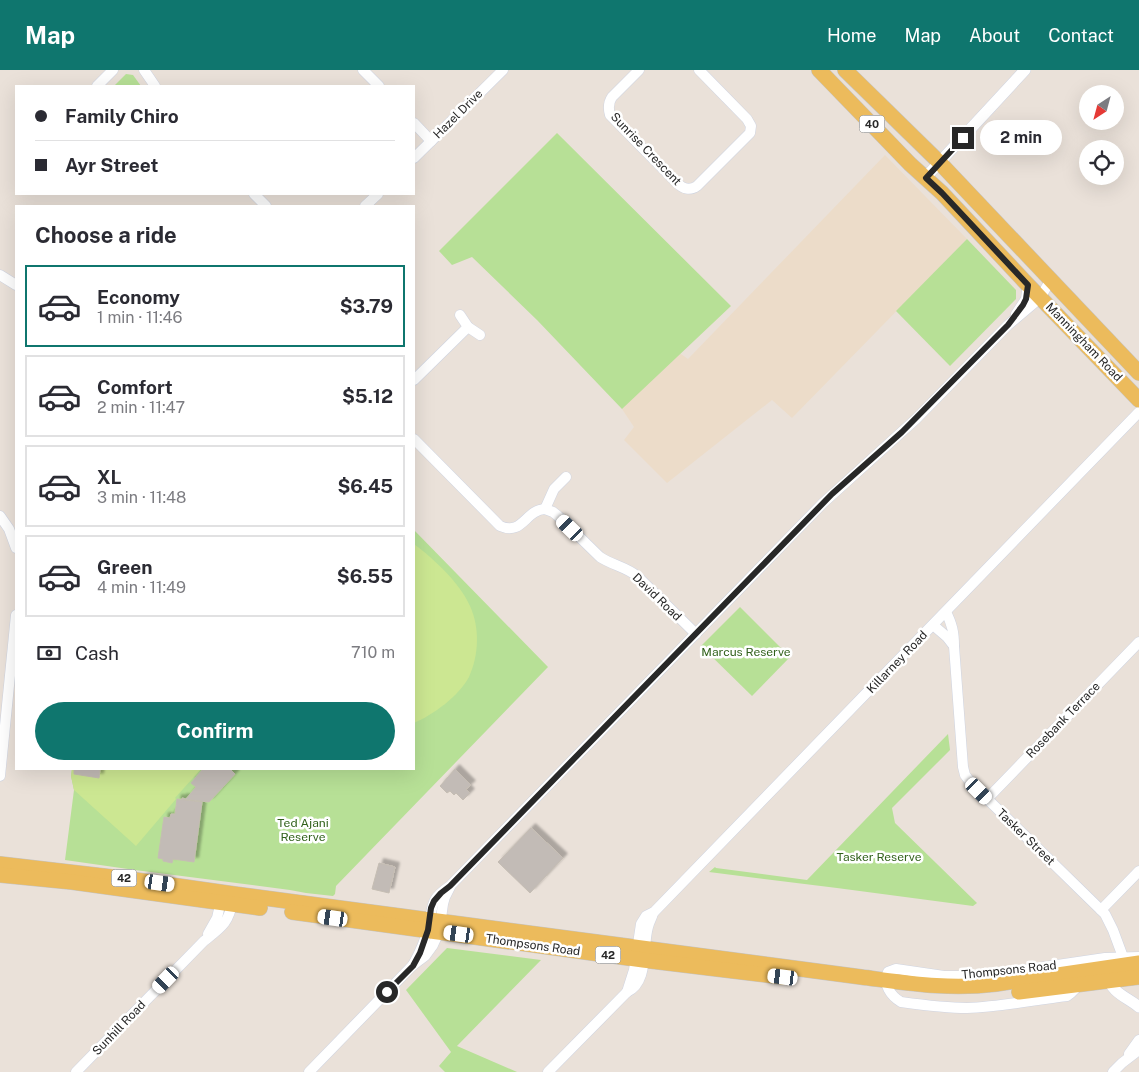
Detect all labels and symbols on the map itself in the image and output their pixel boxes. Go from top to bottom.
north arrow [1079,85,1124,130]
street label: Hazel Drive [431,86,486,141]
street label: Sunrise Crescent [608,110,684,189]
road number: 40 [860,116,884,132]
callout: 2 min [980,120,1063,156]
route end [952,127,974,149]
street label: Manningham Road [1043,300,1125,384]
car [553,512,586,544]
street label: David Road [630,570,684,624]
street label: Killarney Road [864,628,930,696]
park label: Marcus Reserve [701,645,791,659]
street label: Rosebank Terrace [1023,679,1103,761]
car [963,775,994,807]
street label: Tasker Street [994,806,1058,868]
park label: Ted Ajani Reserve [277,816,329,844]
park label: Tasker Reserve [836,850,922,864]
road number: 42 [112,870,136,886]
car [144,873,175,893]
car [317,908,348,928]
car [443,924,474,944]
street label: Thompsons Road [485,931,581,959]
road number: 42 [596,946,620,964]
street label: Thompsons Road [961,958,1057,982]
car [150,964,181,996]
car [767,968,798,986]
route start [376,981,398,1003]
street label: Sunhill Road [90,998,148,1058]

